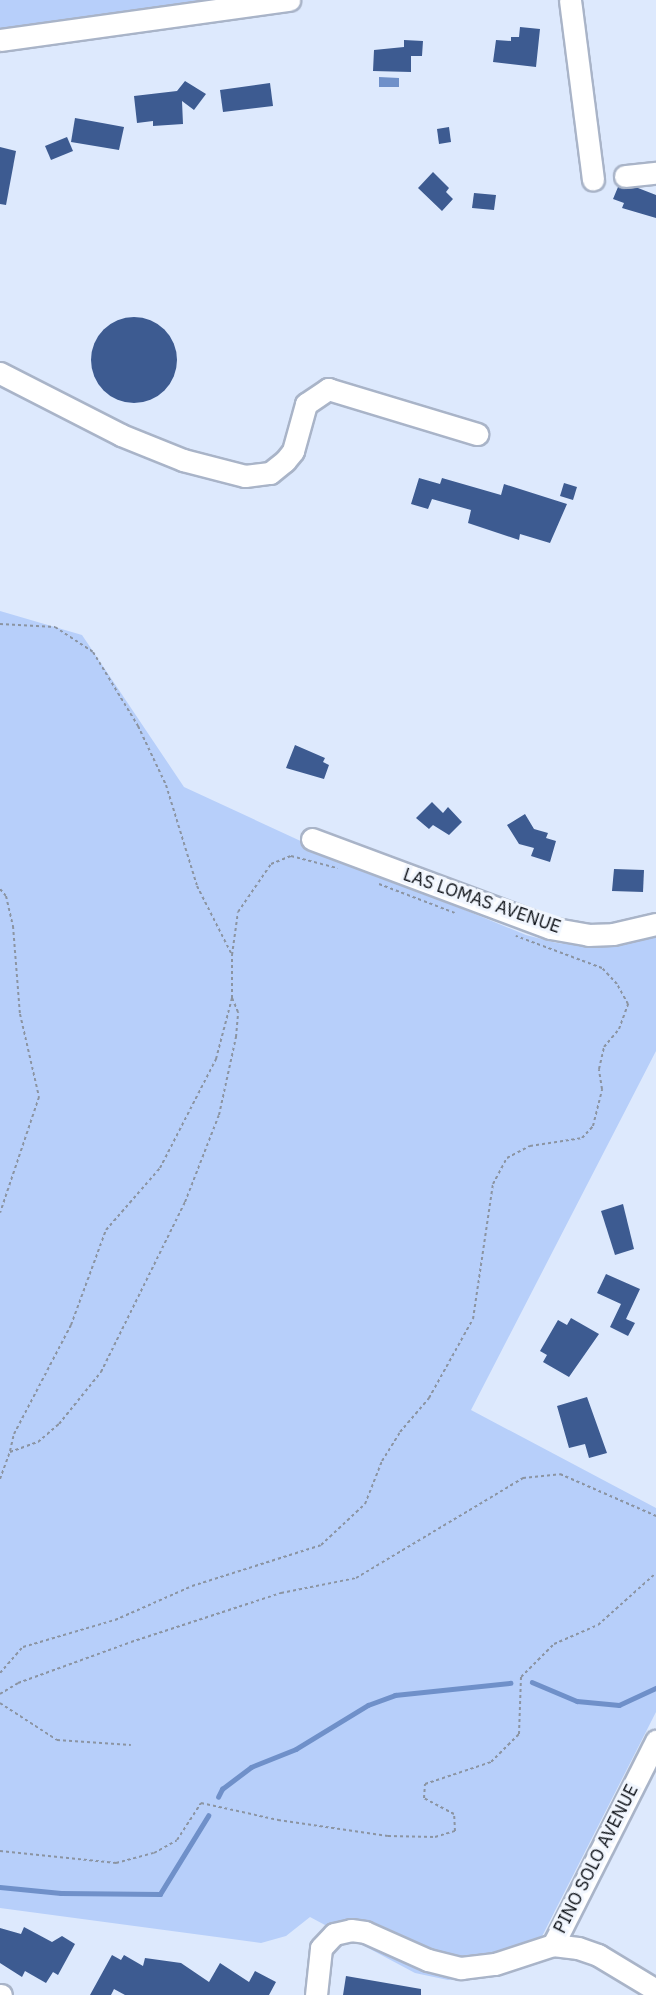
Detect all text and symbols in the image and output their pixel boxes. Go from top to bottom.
street label: LAS LOMAS AVENUE [400,864,564,938]
street label: PINO SOLO AVENUE [549,1781,643,1937]

